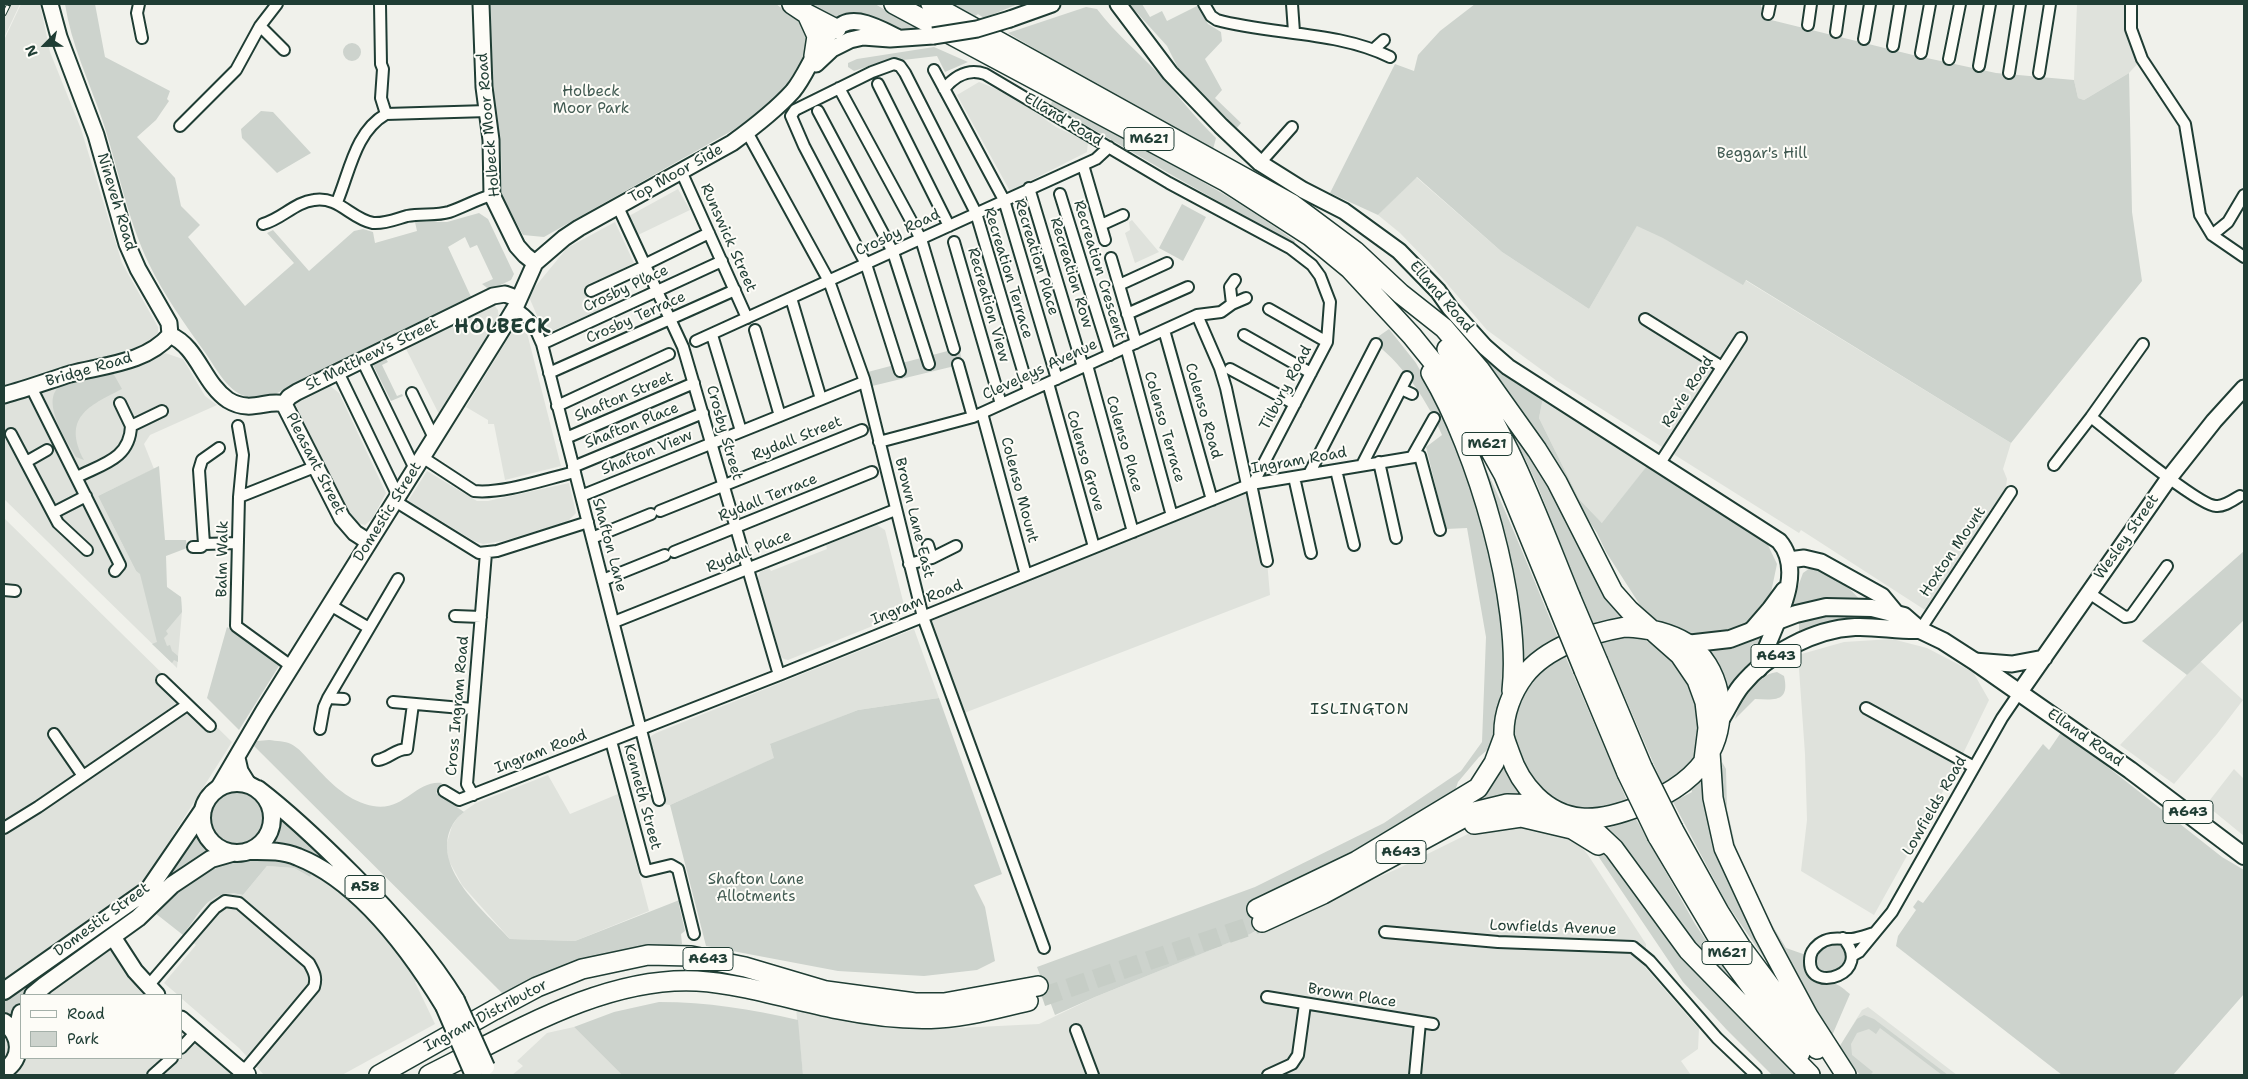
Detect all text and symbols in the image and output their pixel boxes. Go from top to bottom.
north arrow [20,20,70,70]
text: N [21,42,42,59]
street label: Holbeck Moor Road [474,52,504,198]
park label: Holbeck Moor Park [553,83,629,118]
street label: Elland Road [1020,89,1106,151]
road number: M621 [1124,128,1174,150]
street label: Top Moor Side [626,141,726,207]
park label: Beggar's Hill [1717,145,1807,163]
street label: Nineveh Road [93,151,139,253]
street label: Runswick Street [696,181,760,295]
street label: Recreation Place [1010,196,1062,318]
street label: Recreation Crescent [1069,198,1129,342]
street label: Recreation Terrace [979,205,1037,341]
street label: Crosby Road [853,206,943,260]
street label: Recreation Row [1046,215,1096,331]
street label: Recreation View [963,246,1013,364]
street label: Elland Road [1405,258,1477,336]
street label: Crosby Place [581,261,671,317]
street label: Crosby Terrace [583,288,689,348]
street label: St Matthew's Street [303,315,441,395]
district label: HOLBECK [453,316,553,340]
street label: Cleveleys Avenue [980,336,1100,404]
street label: Tilbury Road [1256,343,1316,433]
street label: Bridge Road [44,349,134,391]
street label: Revie Road [1658,353,1718,431]
street label: Colenso Road [1181,361,1225,461]
street label: Shafton Street [572,368,676,426]
street label: Colenso Terrace [1140,369,1188,485]
street label: Crosby Street [702,384,746,482]
street label: Colenso Place [1102,394,1146,494]
street label: Shafton Place [582,399,682,453]
street label: Colenso Grove [1062,409,1108,513]
street label: Pleasant Street [282,410,348,518]
street label: Rydall Street [749,413,845,465]
street label: Shafton View [599,427,695,479]
road number: M621 [1462,432,1512,456]
street label: Colenso Mount [996,435,1042,545]
street label: Ingram Road [1250,444,1348,478]
street label: Brown Lane East [890,456,938,580]
street label: Domestic Street [350,459,426,565]
street label: Rydall Terrace [716,470,820,526]
street label: Wesley Street [2091,491,2163,583]
street label: Shafton Lane [588,496,630,594]
street label: Hoxton Mount [1916,504,1990,600]
street label: Balm Walk [213,520,233,598]
street label: Rydall Place [704,527,794,577]
street label: Ingram Road [869,576,965,630]
street label: Cross Ingram Road [443,635,473,777]
road number: A643 [1751,644,1801,668]
district label: ISLINGTON [1309,700,1411,720]
street label: Elland Road [2043,705,2127,771]
street label: Ingram Road [492,726,590,778]
street label: Kenneth Street [619,742,665,852]
street label: Lowfields Road [1899,753,1971,859]
road number: A643 [2163,800,2213,824]
road number: A643 [1376,840,1426,864]
park label: Shafton Lane Allotments [708,871,804,906]
road number: A58 [345,876,385,899]
street label: Domestic Street [51,879,153,961]
street label: Lowfields Avenue [1489,917,1617,939]
road number: M621 [1702,941,1752,964]
road number: A643 [683,948,733,971]
street label: Ingram Distributor [421,976,551,1056]
street label: Brown Place [1306,980,1398,1012]
legend [20,994,182,1059]
text: Road [67,1004,105,1024]
text: Park [67,1029,99,1049]

